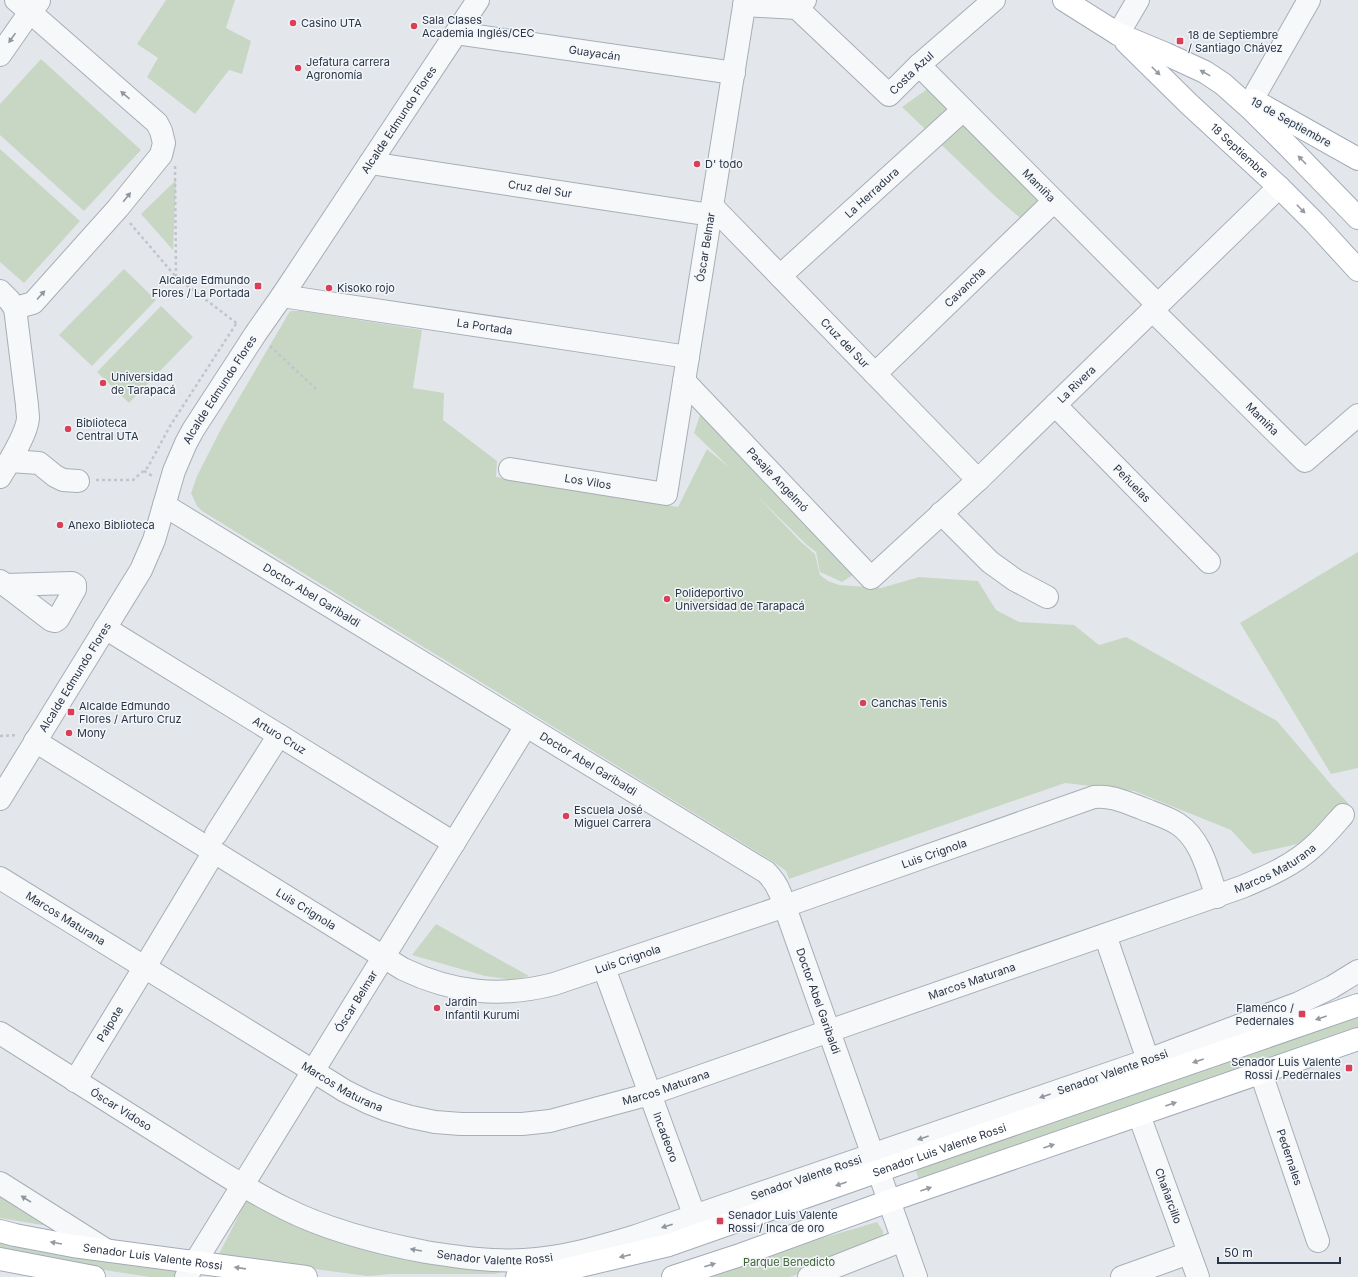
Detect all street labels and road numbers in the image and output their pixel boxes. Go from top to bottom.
street label: Guayacán [568,42,621,64]
street label: Costa Azul [886,49,936,98]
street label: Alcalde Edmundo Flores [358,63,440,176]
street label: 19 de Septiembre [1248,94,1334,150]
street label: 18 Septiembre [1207,120,1271,181]
street label: La Herradura [842,165,902,221]
street label: Mamiña [1019,166,1058,205]
street label: Cruz del Sur [507,177,573,201]
street label: Óscar Belmar [693,211,718,283]
street label: Cavancha [941,264,988,310]
street label: La Portada [456,315,514,338]
street label: Cruz del Sur [818,315,873,371]
street label: Alcalde Edmundo Flores [180,333,260,446]
street label: La Rivera [1054,362,1098,406]
street label: Mamiña [1243,399,1282,438]
street label: Pasaje Angelmó [744,445,812,515]
street label: Peñuelas [1110,462,1154,506]
street label: Los Vilos [564,471,613,492]
street label: Doctor Abel Garibaldi [261,560,363,630]
street label: Alcalde Edmundo Flores [36,620,114,735]
street label: Arturo Cruz [250,714,309,757]
street label: Doctor Abel Garibaldi [537,729,640,799]
street label: Luis Crignola [900,835,969,871]
street label: Marcos Maturana [1232,841,1319,896]
street label: Luis Crignola [274,885,339,933]
street label: Marcos Maturana [23,889,108,948]
street label: Luis Crignola [593,942,662,977]
street label: Doctor Abel Garibaldi [793,946,843,1056]
street label: Marcos Maturana [927,960,1017,1003]
street label: Óscar Belmar [332,968,381,1035]
street label: Paipote [94,1003,126,1044]
street label: Senador Valente Rossi [1055,1046,1170,1098]
street label: Marcos Maturana [299,1059,385,1115]
street label: Marcos Maturana [621,1067,711,1108]
street label: Óscar Vidoso [88,1085,155,1134]
street label: Incadeoro [650,1110,681,1164]
street label: Senador Luis Valente Rossi [871,1120,1008,1180]
street label: Pedernales [1274,1127,1306,1187]
street label: Senador Valente Rossi [749,1152,863,1203]
street label: Chañarcillo [1152,1166,1185,1226]
street label: Senador Luis Valente Rossi [82,1240,223,1273]
street label: Senador Valente Rossi [436,1247,554,1267]

